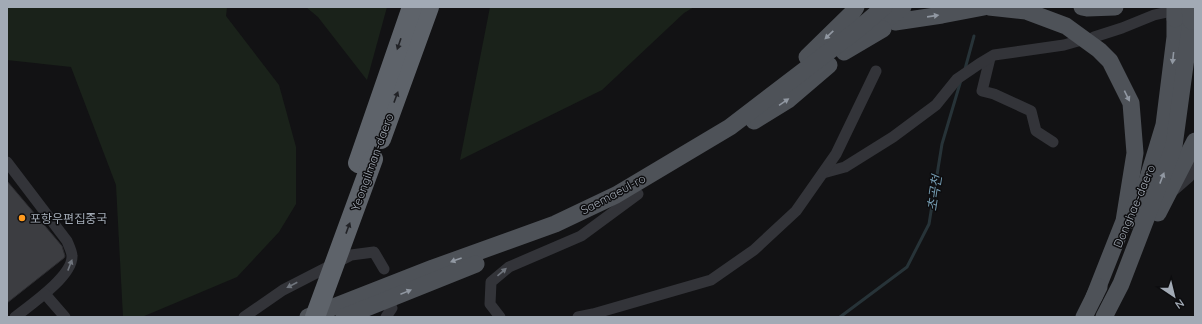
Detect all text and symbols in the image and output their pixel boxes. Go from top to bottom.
one-way arrow [927,13,939,19]
one-way arrow [824,30,834,40]
one-way arrow [396,38,402,50]
one-way arrow [1170,52,1176,64]
one-way arrow [394,90,400,102]
one-way arrow [1124,90,1130,102]
one-way arrow [778,98,789,106]
street label: Yeongilman-daero [347,111,397,213]
street label: Donghae-daero [1110,162,1158,250]
street label: Saemaeul-ro [578,171,648,217]
one-way arrow [1159,171,1165,183]
water label: 초곡천 [923,173,945,212]
place label: 포항우편집중국 [30,211,107,226]
marker: 포항우편집중국 [17,213,27,223]
one-way arrow [345,221,351,233]
one-way arrow [449,257,461,263]
one-way arrow [67,258,73,270]
one-way arrow [497,268,507,277]
north arrow [1154,276,1194,316]
one-way arrow [286,282,298,288]
one-way arrow [401,288,413,294]
text: N [1172,296,1187,312]

